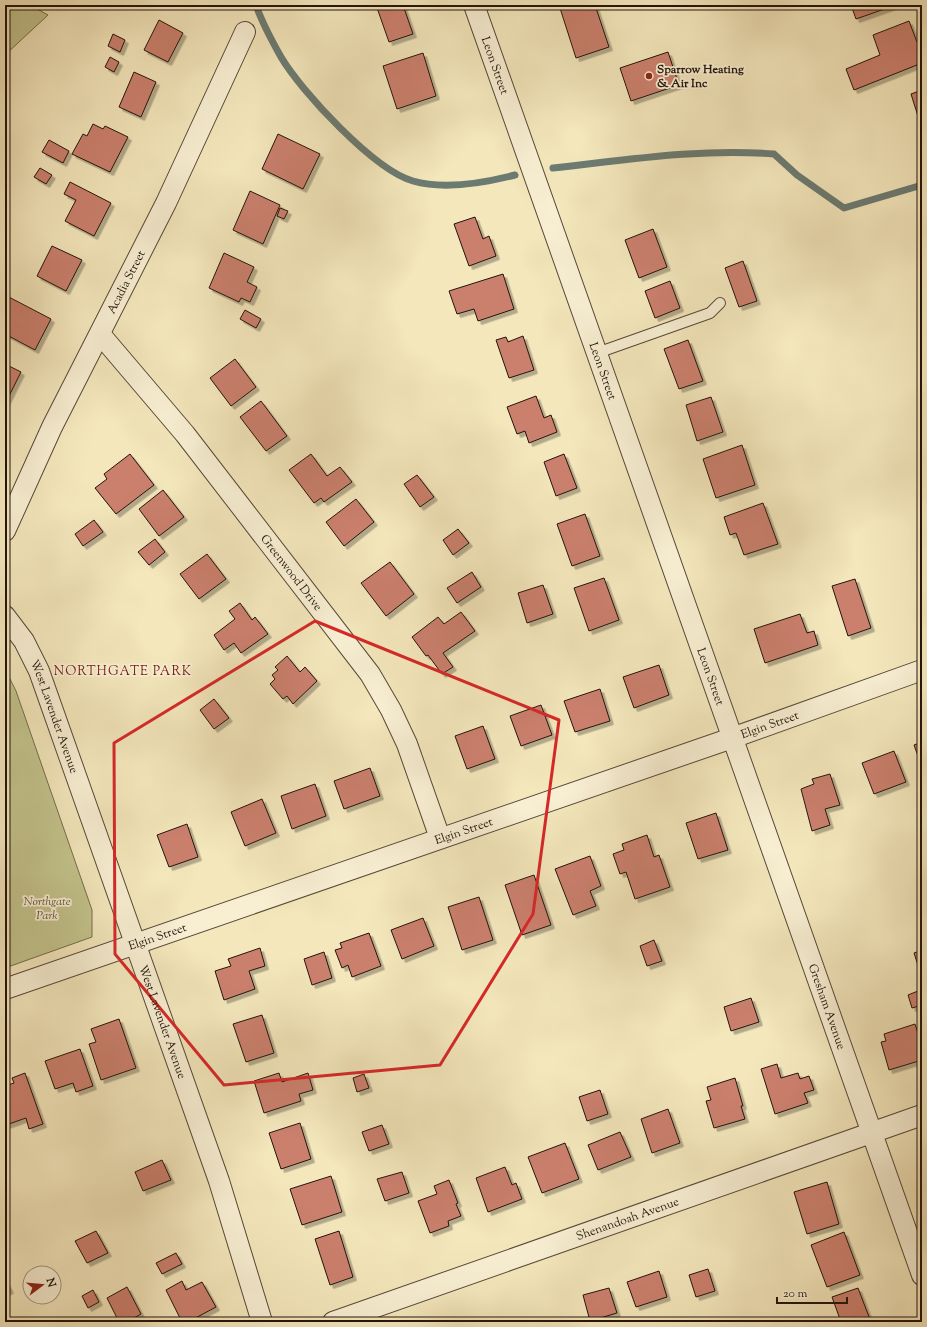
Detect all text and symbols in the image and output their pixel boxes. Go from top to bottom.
street label: Leon Street [476,34,513,97]
place label: Sparrow Heating & Air Inc [657,61,744,93]
marker: Sparrow Heating & Air Inc [644,71,654,81]
street label: Acadia Street [103,247,151,317]
street label: Leon Street [584,340,621,403]
street label: Greenwood Drive [256,531,326,615]
street label: Leon Street [691,645,728,708]
street label: West Lavender Avenue [25,657,83,776]
district label: NORTHGATE PARK [54,663,192,681]
street label: Elgin Street [738,707,801,744]
street label: Elgin Street [432,813,495,850]
park label: Northgate Park [23,893,71,925]
street label: Elgin Street [126,919,189,956]
street label: Gresham Avenue [803,961,850,1053]
street label: West Lavender Avenue [133,963,190,1082]
street label: Shenandoah Avenue [574,1193,682,1246]
north arrow [22,1265,62,1305]
text: N [41,1275,60,1289]
scale bar [777,1279,847,1305]
text: 20 m [783,1285,808,1303]

